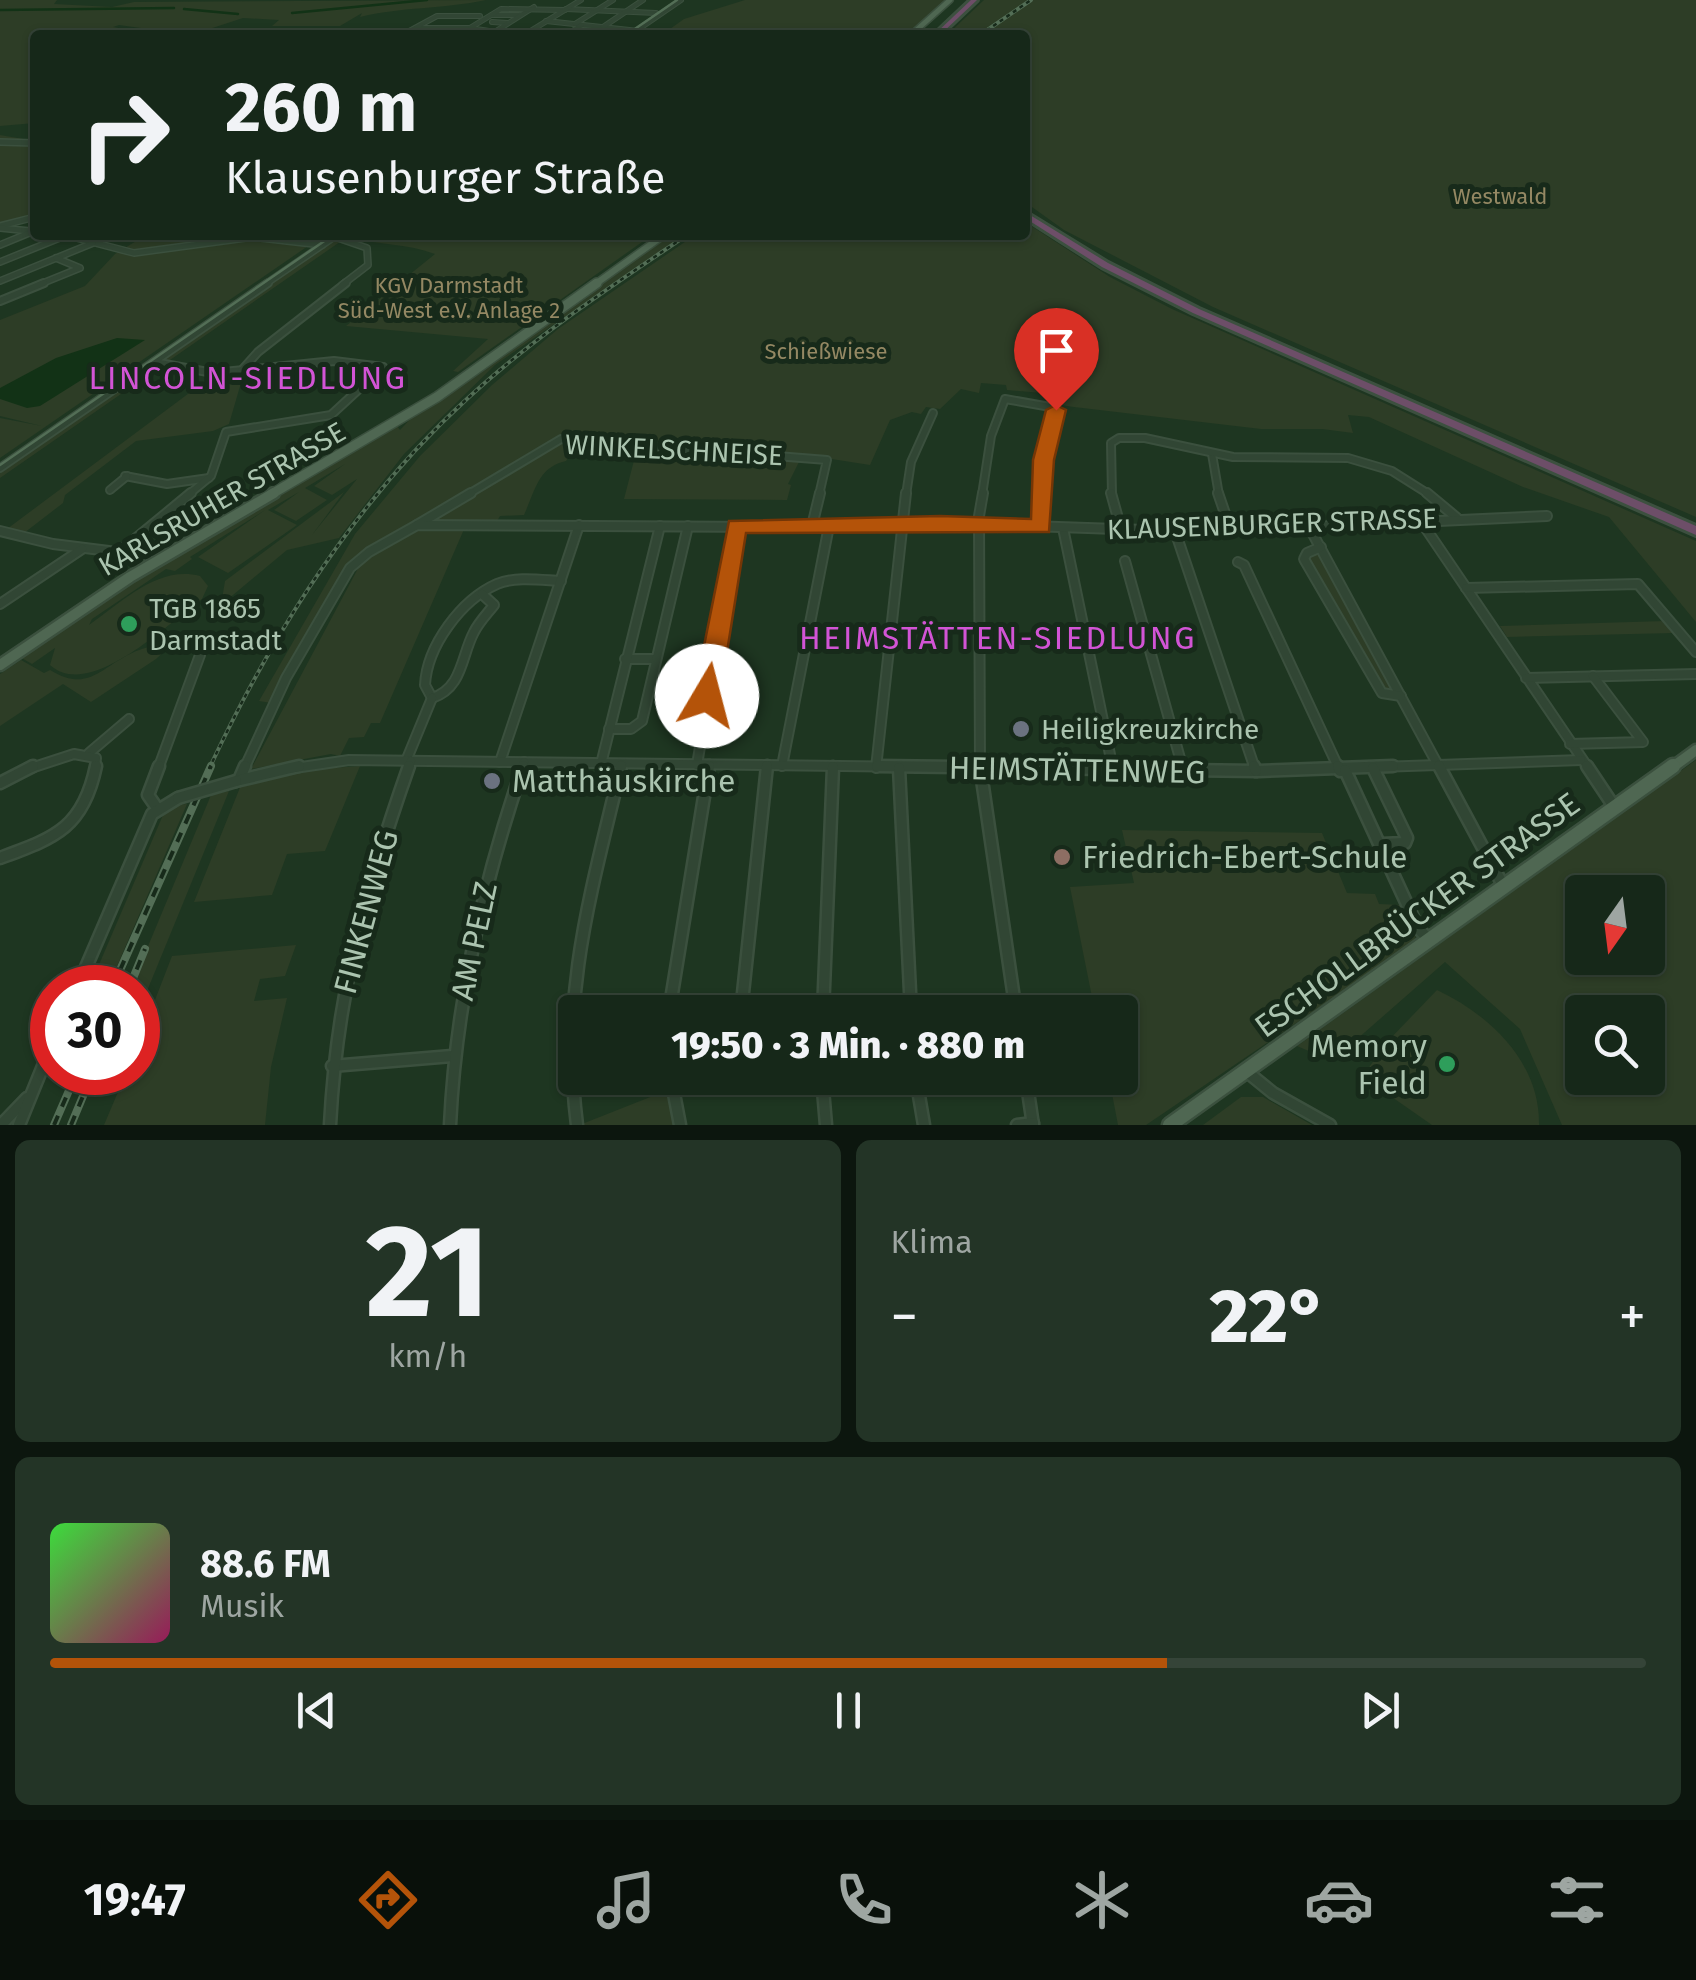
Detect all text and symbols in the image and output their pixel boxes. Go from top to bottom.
text: 260 m [225,66,417,150]
icon: right [60,70,190,200]
text: Klausenburger Straße [225,151,665,205]
park label: Westwald [1453,183,1547,210]
park label: KGV Darmstadt Süd-West e.V. Anlage 2 [338,272,560,324]
pin [1014,308,1099,411]
icon: arrive [1029,323,1084,378]
park label: Schießwiese [765,338,887,365]
district label: LINCOLN-SIEDLUNG [88,359,408,397]
street label: KARLSRUHER STRASSE [93,415,351,583]
street label: WINKELSCHNEISE [564,428,784,472]
street label: KLAUSENBURGER STRASSE [1106,502,1438,546]
place label: TGB 1865 Darmstadt [149,592,283,657]
marker: TGB 1865 Darmstadt [118,613,140,635]
district label: HEIMSTÄTTEN-SIEDLUNG [799,619,1197,657]
position arrow [655,644,759,748]
place label: Heiligkreuzkirche [1041,713,1259,746]
marker: Heiligkreuzkirche [1010,718,1032,740]
street label: HEIMSTÄTTENWEG [948,749,1206,791]
place label: Matthäuskirche [512,762,735,800]
marker: Matthäuskirche [481,770,503,792]
street label: ESCHOLLBRÜCKER STRASSE [1247,784,1587,1046]
street label: FINKENWEG [326,826,406,998]
place label: Friedrich-Ebert-Schule [1082,838,1407,876]
marker: Friedrich-Ebert-Schule [1051,846,1073,868]
north arrow [1565,875,1665,975]
map controls [1565,875,1665,1095]
street label: AM PELZ [443,878,505,1004]
speed limit sign: 30 [30,965,160,1095]
button: search [1565,995,1665,1095]
text: 19:50 · 3 Min. · 880 m [671,1022,1025,1068]
place label: Memory Field [1310,1027,1427,1102]
marker: Memory Field [1436,1053,1458,1075]
text: 21 [365,1194,490,1350]
text: Klima [891,1223,973,1261]
text: 22° [1210,1272,1327,1362]
text: − [891,1284,918,1350]
text: + [1619,1284,1646,1350]
text: km/h [388,1337,467,1375]
text: 88.6 FM [200,1541,331,1587]
text: Musik [200,1587,284,1625]
icon: previous [289,1683,344,1738]
icon: pause [821,1683,876,1738]
icon: next [1353,1683,1408,1738]
icon: directions [353,1865,423,1935]
icon: music [591,1865,661,1935]
icon: phone [829,1865,899,1935]
icon: climate [1067,1865,1137,1935]
icon: car [1304,1865,1374,1935]
icon: filters [1542,1865,1612,1935]
text: 19:47 [84,1873,186,1927]

